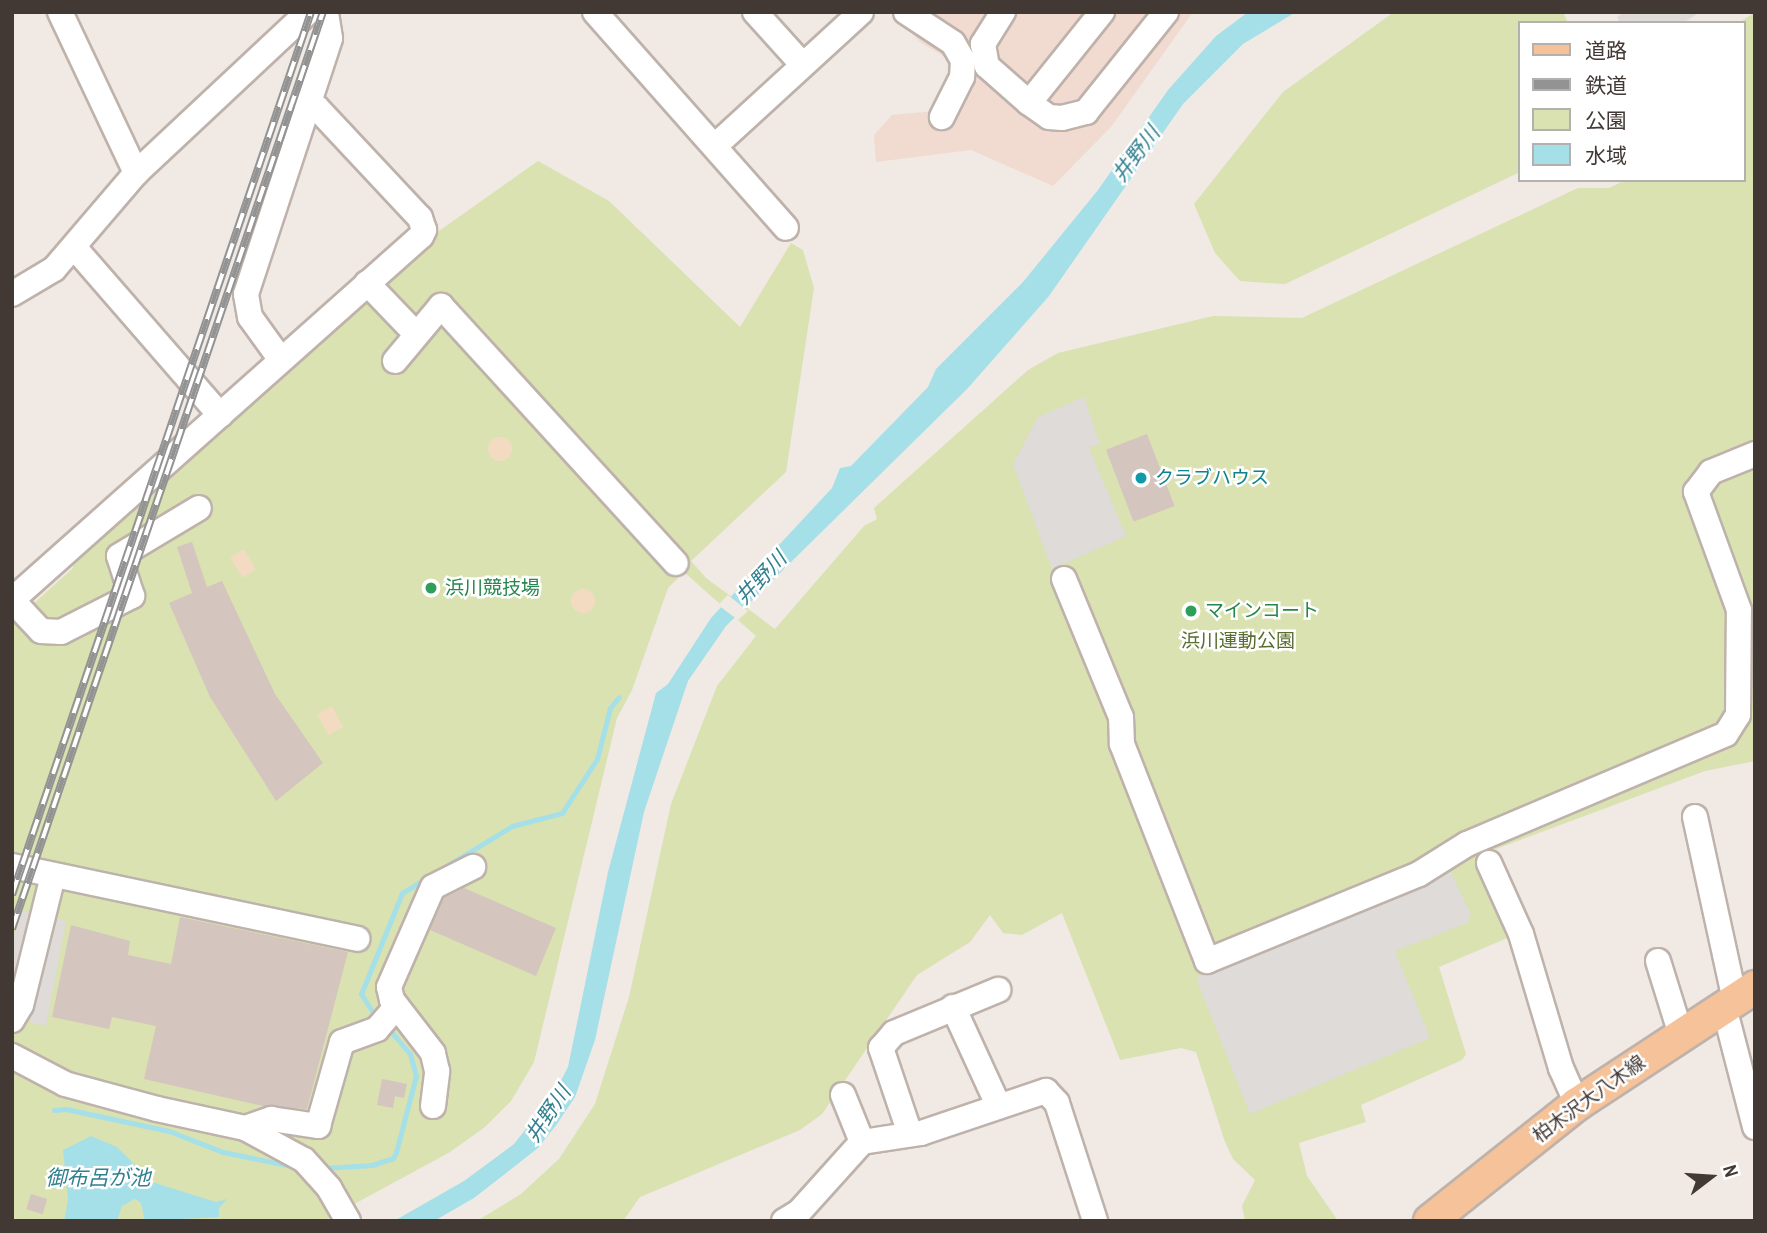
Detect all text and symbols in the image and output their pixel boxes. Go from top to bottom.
legend [1518,21,1746,182]
text: 道路 [1585,36,1627,65]
text: 鉄道 [1585,71,1627,100]
text: 公園 [1585,106,1627,135]
water label: 井野川 [1107,121,1165,187]
text: 水域 [1585,141,1627,170]
place label: クラブハウス [1155,467,1269,489]
marker: クラブハウス [1133,470,1149,486]
water label: 井野川 [730,546,792,610]
place label: 浜川競技場 [445,577,540,599]
marker: 浜川競技場 [423,580,439,596]
place label: マインコート [1205,600,1319,622]
marker: マインコート [1183,603,1199,619]
park label: 浜川運動公園 [1181,630,1295,652]
street label: 柏木沢大八木線 [1528,1051,1650,1147]
water label: 井野川 [520,1081,576,1147]
north arrow [1676,1142,1746,1212]
text: N [1717,1162,1745,1180]
water label: 御布呂が池 [46,1165,150,1191]

